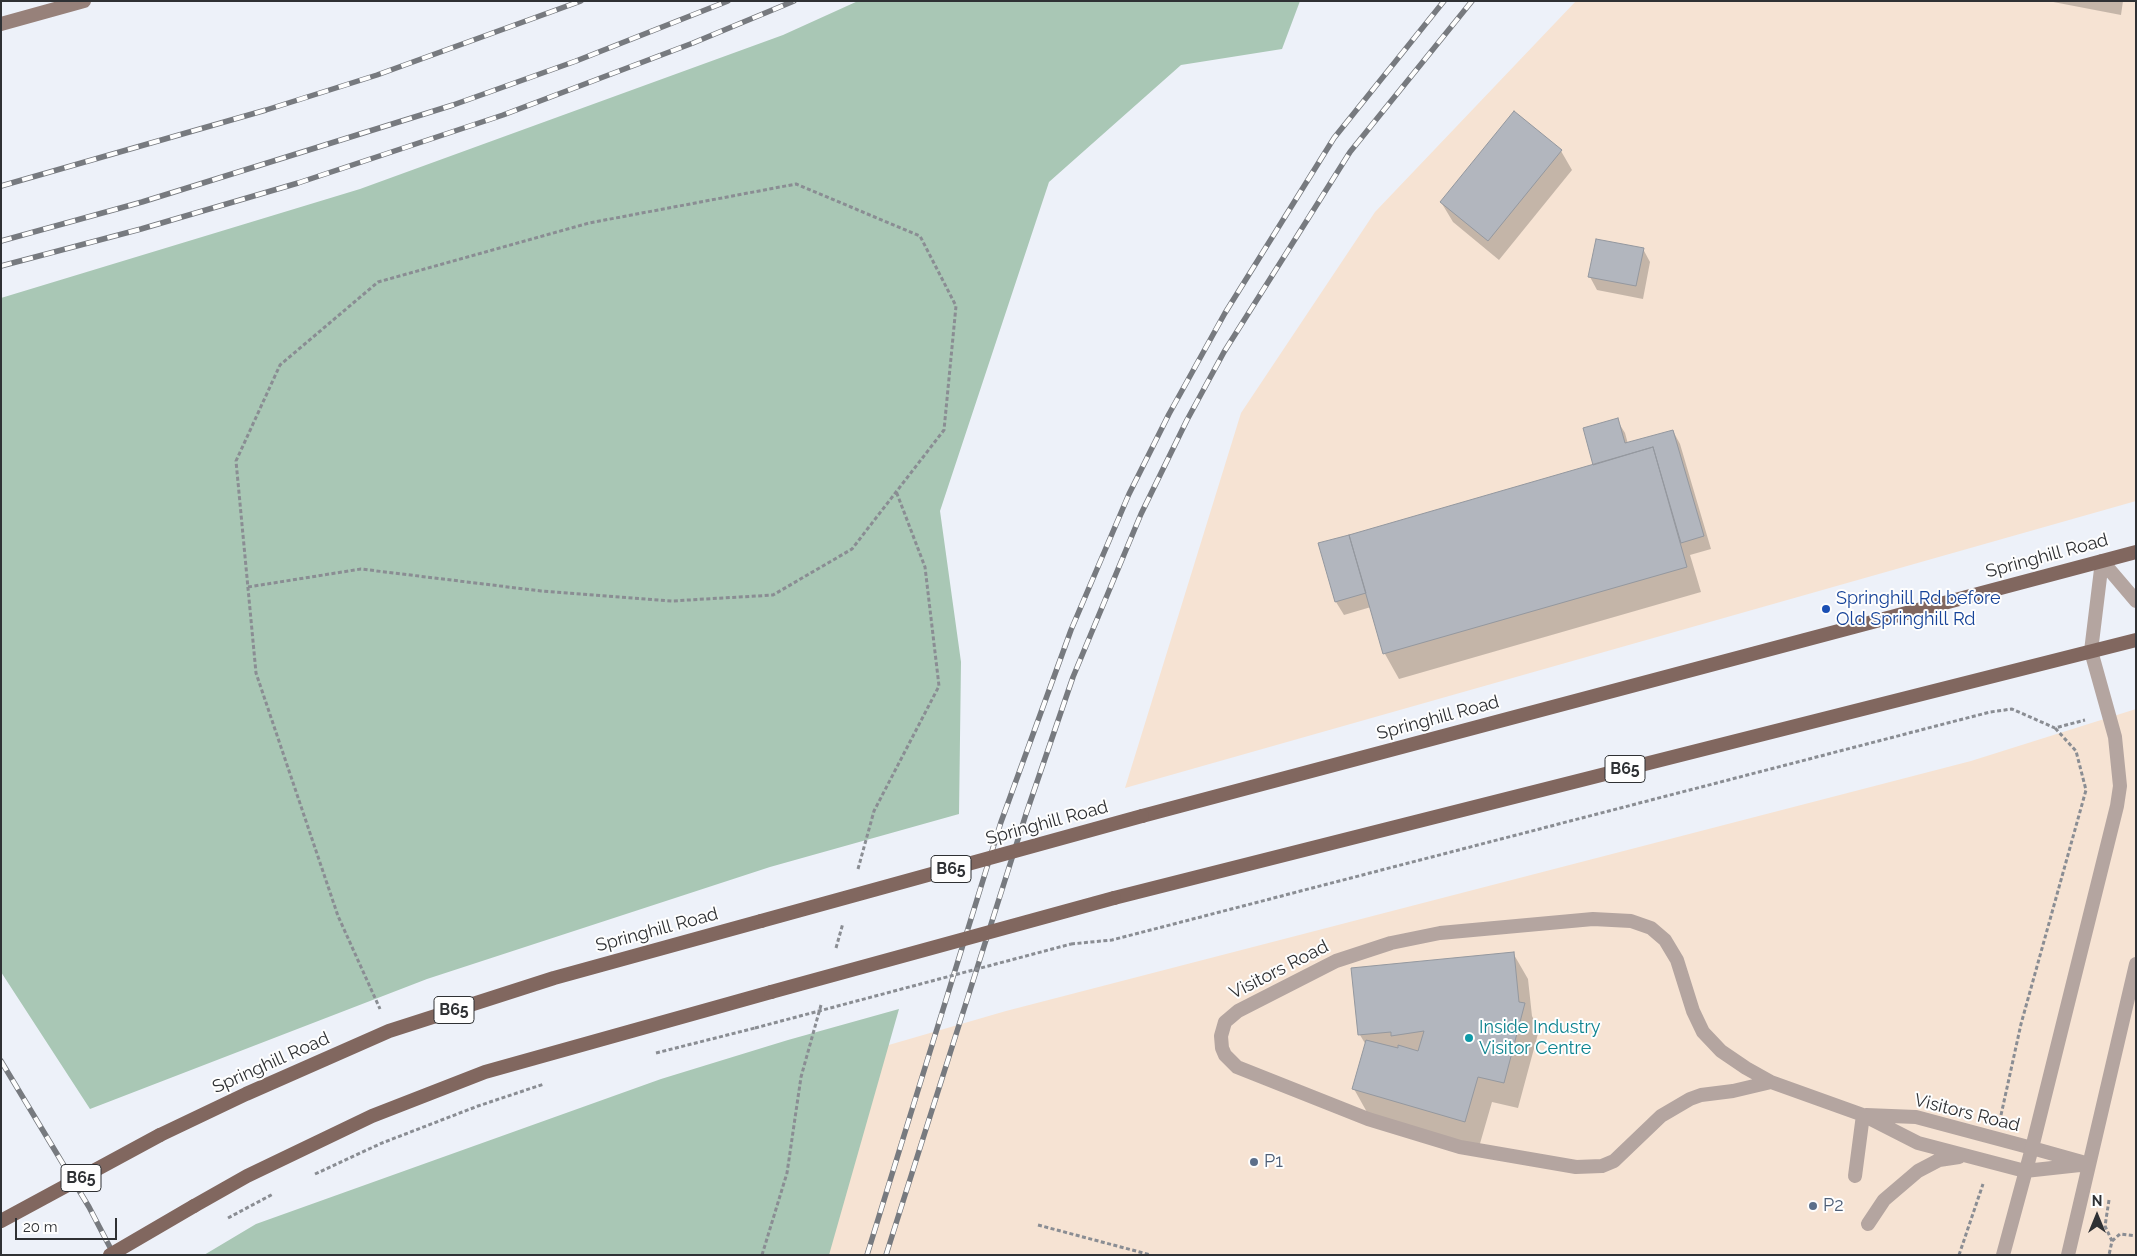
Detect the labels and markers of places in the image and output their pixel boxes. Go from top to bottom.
place label: Springhill Rd before Old Springhill Rd [1836,588,2000,630]
marker: Springhill Rd before Old Springhill Rd [1820,603,1832,615]
place label: Inside Industry Visitor Centre [1479,1017,1601,1060]
marker: Inside Industry Visitor Centre [1463,1032,1475,1044]
place label: P1 [1264,1151,1283,1173]
marker: P1 [1248,1156,1260,1168]
place label: P2 [1823,1195,1844,1217]
marker: P2 [1807,1200,1819,1212]

